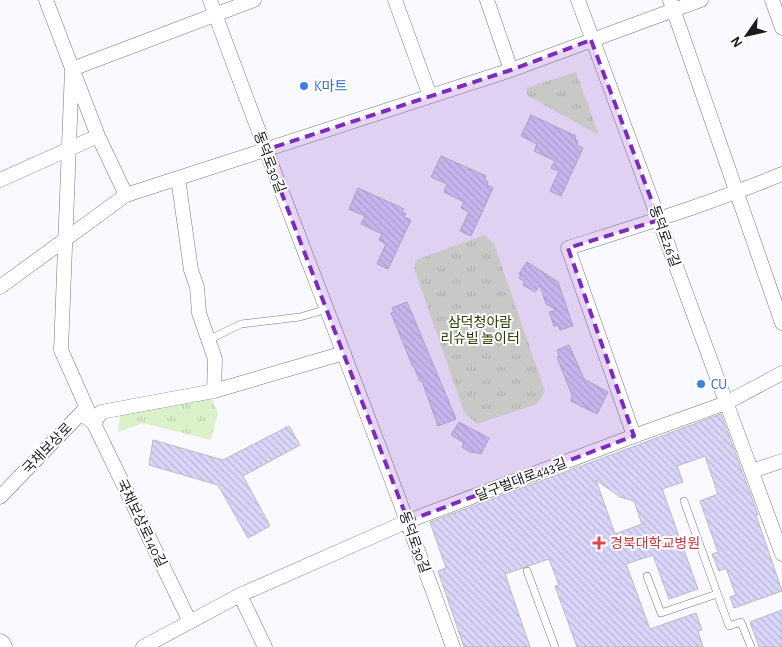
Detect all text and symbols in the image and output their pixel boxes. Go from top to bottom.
north arrow [722,10,772,60]
text: N [729,34,746,50]
place label: K마트 [314,79,348,94]
marker: K마트 [298,80,310,92]
street label: 동덕로30길 [251,129,288,195]
street label: 동덕로26길 [646,203,683,269]
park label: 삼덕청아람 리슈빌 놀이터 [440,315,520,346]
marker: CU [695,378,707,390]
place label: CU [711,378,727,392]
street label: 국채보상로 [20,420,75,477]
street label: 달구벌대로443길 [473,455,569,504]
street label: 국채보상로140길 [114,477,169,570]
street label: 동덕로30길 [396,509,433,575]
place label: 경북대학교병원 [610,535,700,551]
marker: 경북대학교병원 [592,536,606,550]

